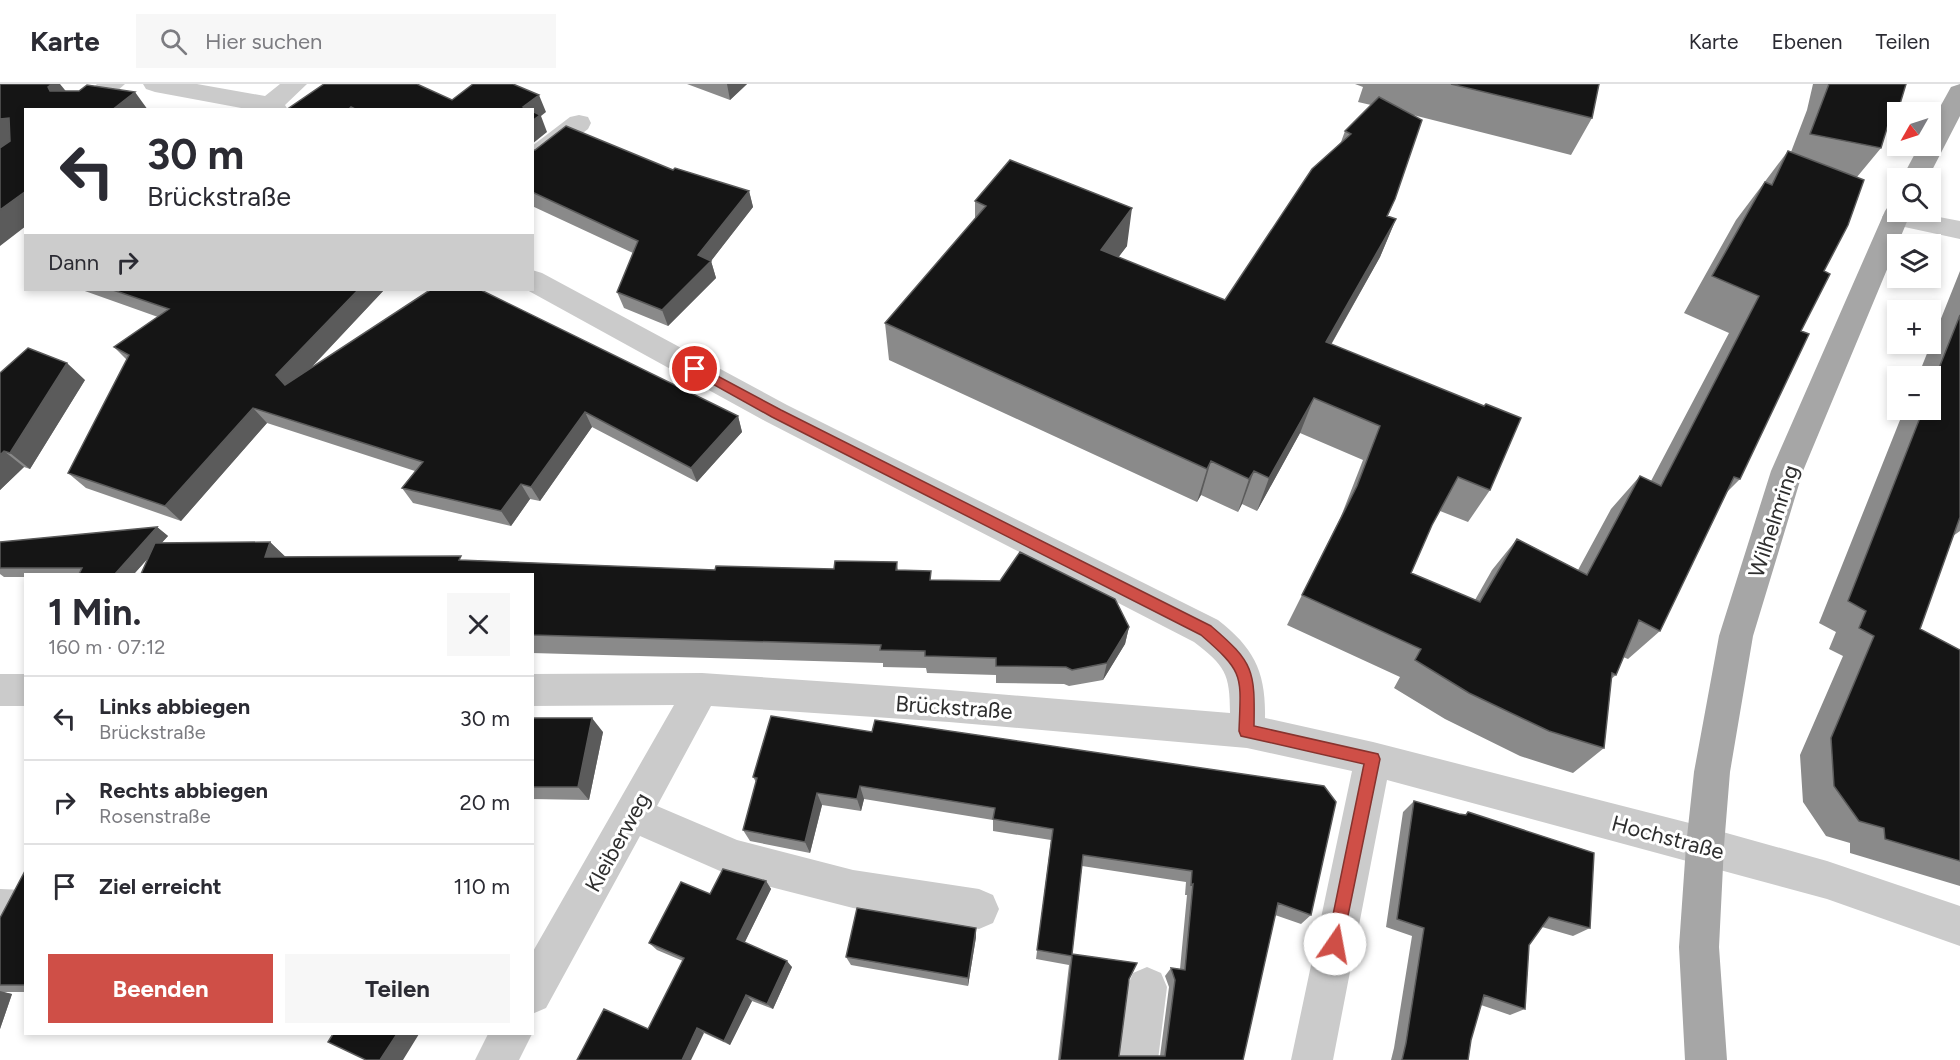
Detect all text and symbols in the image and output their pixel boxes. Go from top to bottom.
search box [136,14,556,68]
text: Karte [30,24,100,58]
icon: search [157,25,190,58]
text: Hier suchen [205,28,322,55]
text: Karte [1689,29,1738,54]
text: Ebenen [1771,29,1843,54]
text: Teilen [1876,29,1930,54]
north arrow [1887,102,1941,156]
map controls [1887,102,1941,420]
text: 30 m [147,129,244,180]
icon: left [48,132,126,210]
button: search [1887,168,1941,222]
text: Brückstraße [147,180,291,213]
button: layers [1887,234,1941,288]
icon: right [111,246,144,279]
text: Dann [48,249,99,276]
button: + [1887,300,1941,354]
pin [669,343,720,394]
icon: arrive [678,352,711,385]
button: − [1887,366,1941,420]
street label: Wilhelmring [1743,462,1804,581]
text: 1 Min. [48,591,141,634]
button: close [447,593,510,656]
text: 160 m · 07:12 [48,635,165,659]
street label: Brückstraße [894,690,1013,725]
text: Links abbiegen [99,693,250,720]
icon: left [48,702,81,735]
text: 30 m [460,705,510,732]
text: Brückstraße [99,720,206,744]
text: Rechts abbiegen [99,777,268,804]
icon: right [48,786,81,819]
street label: Kleiberweg [579,788,656,897]
text: 20 m [459,789,510,816]
text: Rosenstraße [99,804,211,828]
street label: Hochstraße [1609,810,1727,865]
icon: arrive [48,870,81,903]
text: Ziel erreicht [99,873,222,900]
text: 110 m [454,873,510,900]
position arrow [1303,912,1367,976]
button: Beenden [48,954,273,1023]
button: Teilen [285,954,510,1023]

